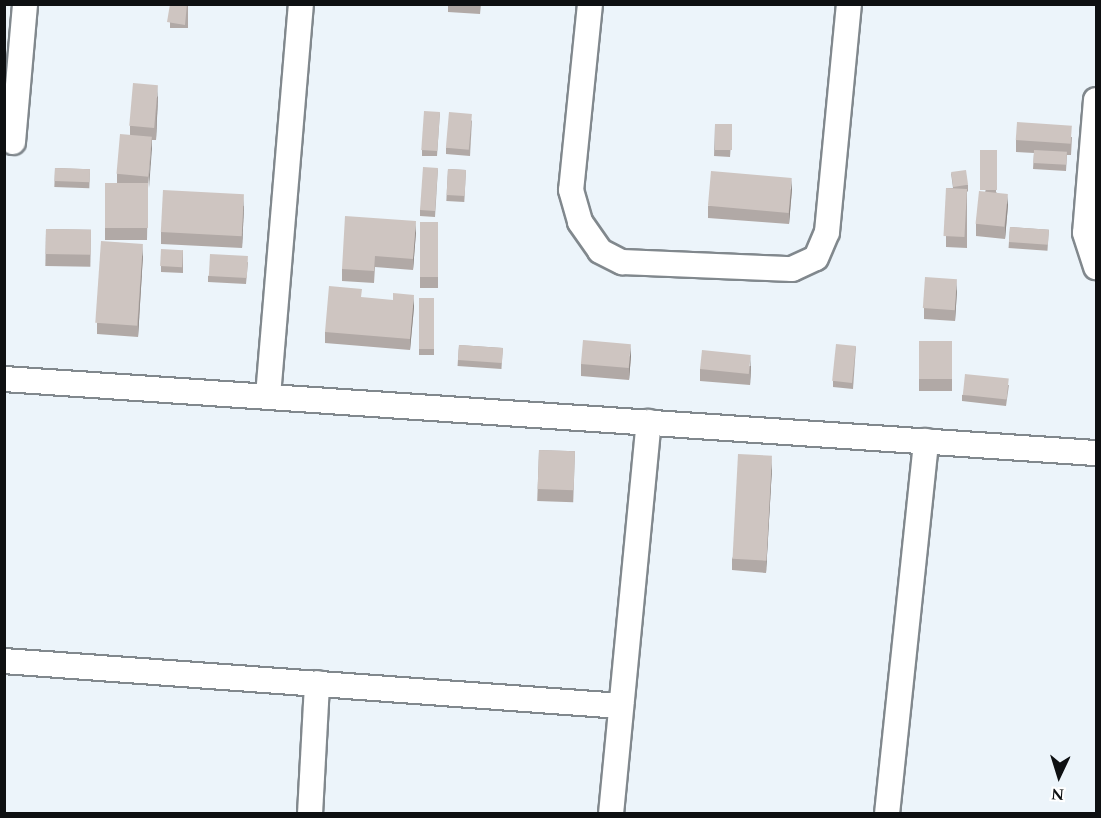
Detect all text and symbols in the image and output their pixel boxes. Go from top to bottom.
north arrow [1029,746,1089,806]
text: N [1050,782,1065,806]

